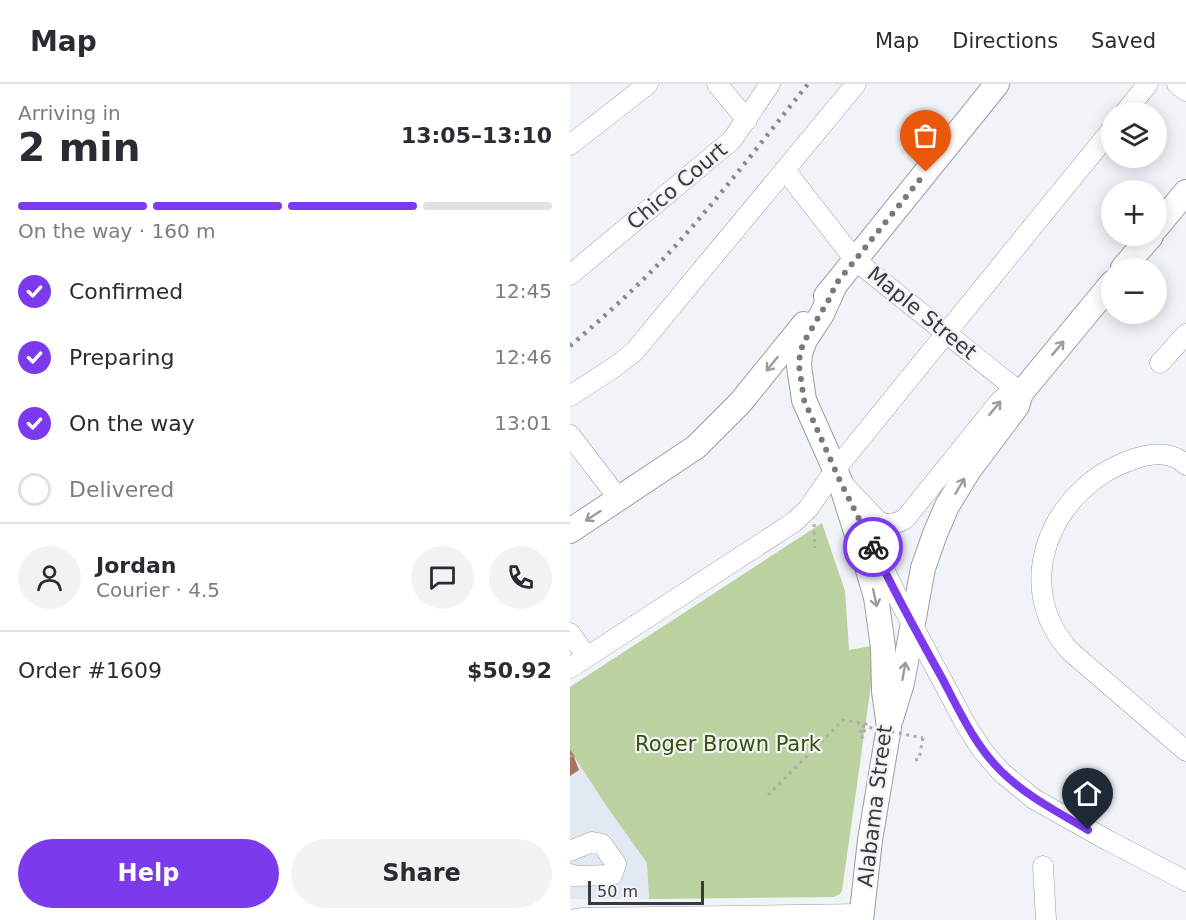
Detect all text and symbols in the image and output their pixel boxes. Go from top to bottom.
text: Map [30,25,97,58]
text: Map [875,29,919,53]
text: Directions [952,29,1058,53]
text: Saved [1091,29,1156,53]
text: Arriving in [18,101,121,125]
map controls [1101,102,1167,324]
button: layers [1101,102,1167,168]
pin [900,110,951,172]
icon: bag [909,119,942,152]
text: 13:05–13:10 [401,123,552,148]
text: 2 min [18,125,140,170]
street label: Chico Court [622,137,732,235]
button: + [1101,180,1167,246]
text: On the way · 160 m [18,219,216,243]
button: − [1101,258,1167,324]
street label: Maple Street [863,262,981,364]
icon: check [18,275,51,308]
text: Confirmed [69,279,183,304]
text: 12:45 [494,279,552,303]
one-way arrow [1051,340,1064,356]
icon: check [18,341,51,374]
text: Preparing [69,345,175,370]
text: 12:46 [494,345,552,369]
one-way arrow [765,356,778,372]
one-way arrow [988,400,1001,416]
icon: check [18,407,51,440]
text: On the way [69,411,195,436]
text: 13:01 [494,411,552,435]
text: Delivered [69,477,174,502]
one-way arrow [954,478,966,495]
one-way arrow [585,510,602,522]
courier [843,517,903,577]
icon: bike [857,531,890,564]
button: person [18,546,81,609]
button: chat [411,546,474,609]
button: phone [489,546,552,609]
text: Jordan [96,553,176,578]
text: Courier · 4.5 [96,578,220,602]
one-way arrow [870,588,882,607]
text: Order #1609 [18,658,162,683]
text: $50.92 [467,658,552,683]
one-way arrow [899,662,910,681]
street label: Alabama Street [853,724,897,888]
park label: Roger Brown Park [635,732,822,756]
pin [1062,768,1113,830]
icon: home [1071,777,1104,810]
button: Help [18,839,279,908]
button: Share [291,839,552,908]
scale bar [588,878,704,906]
text: 50 m [597,882,638,901]

